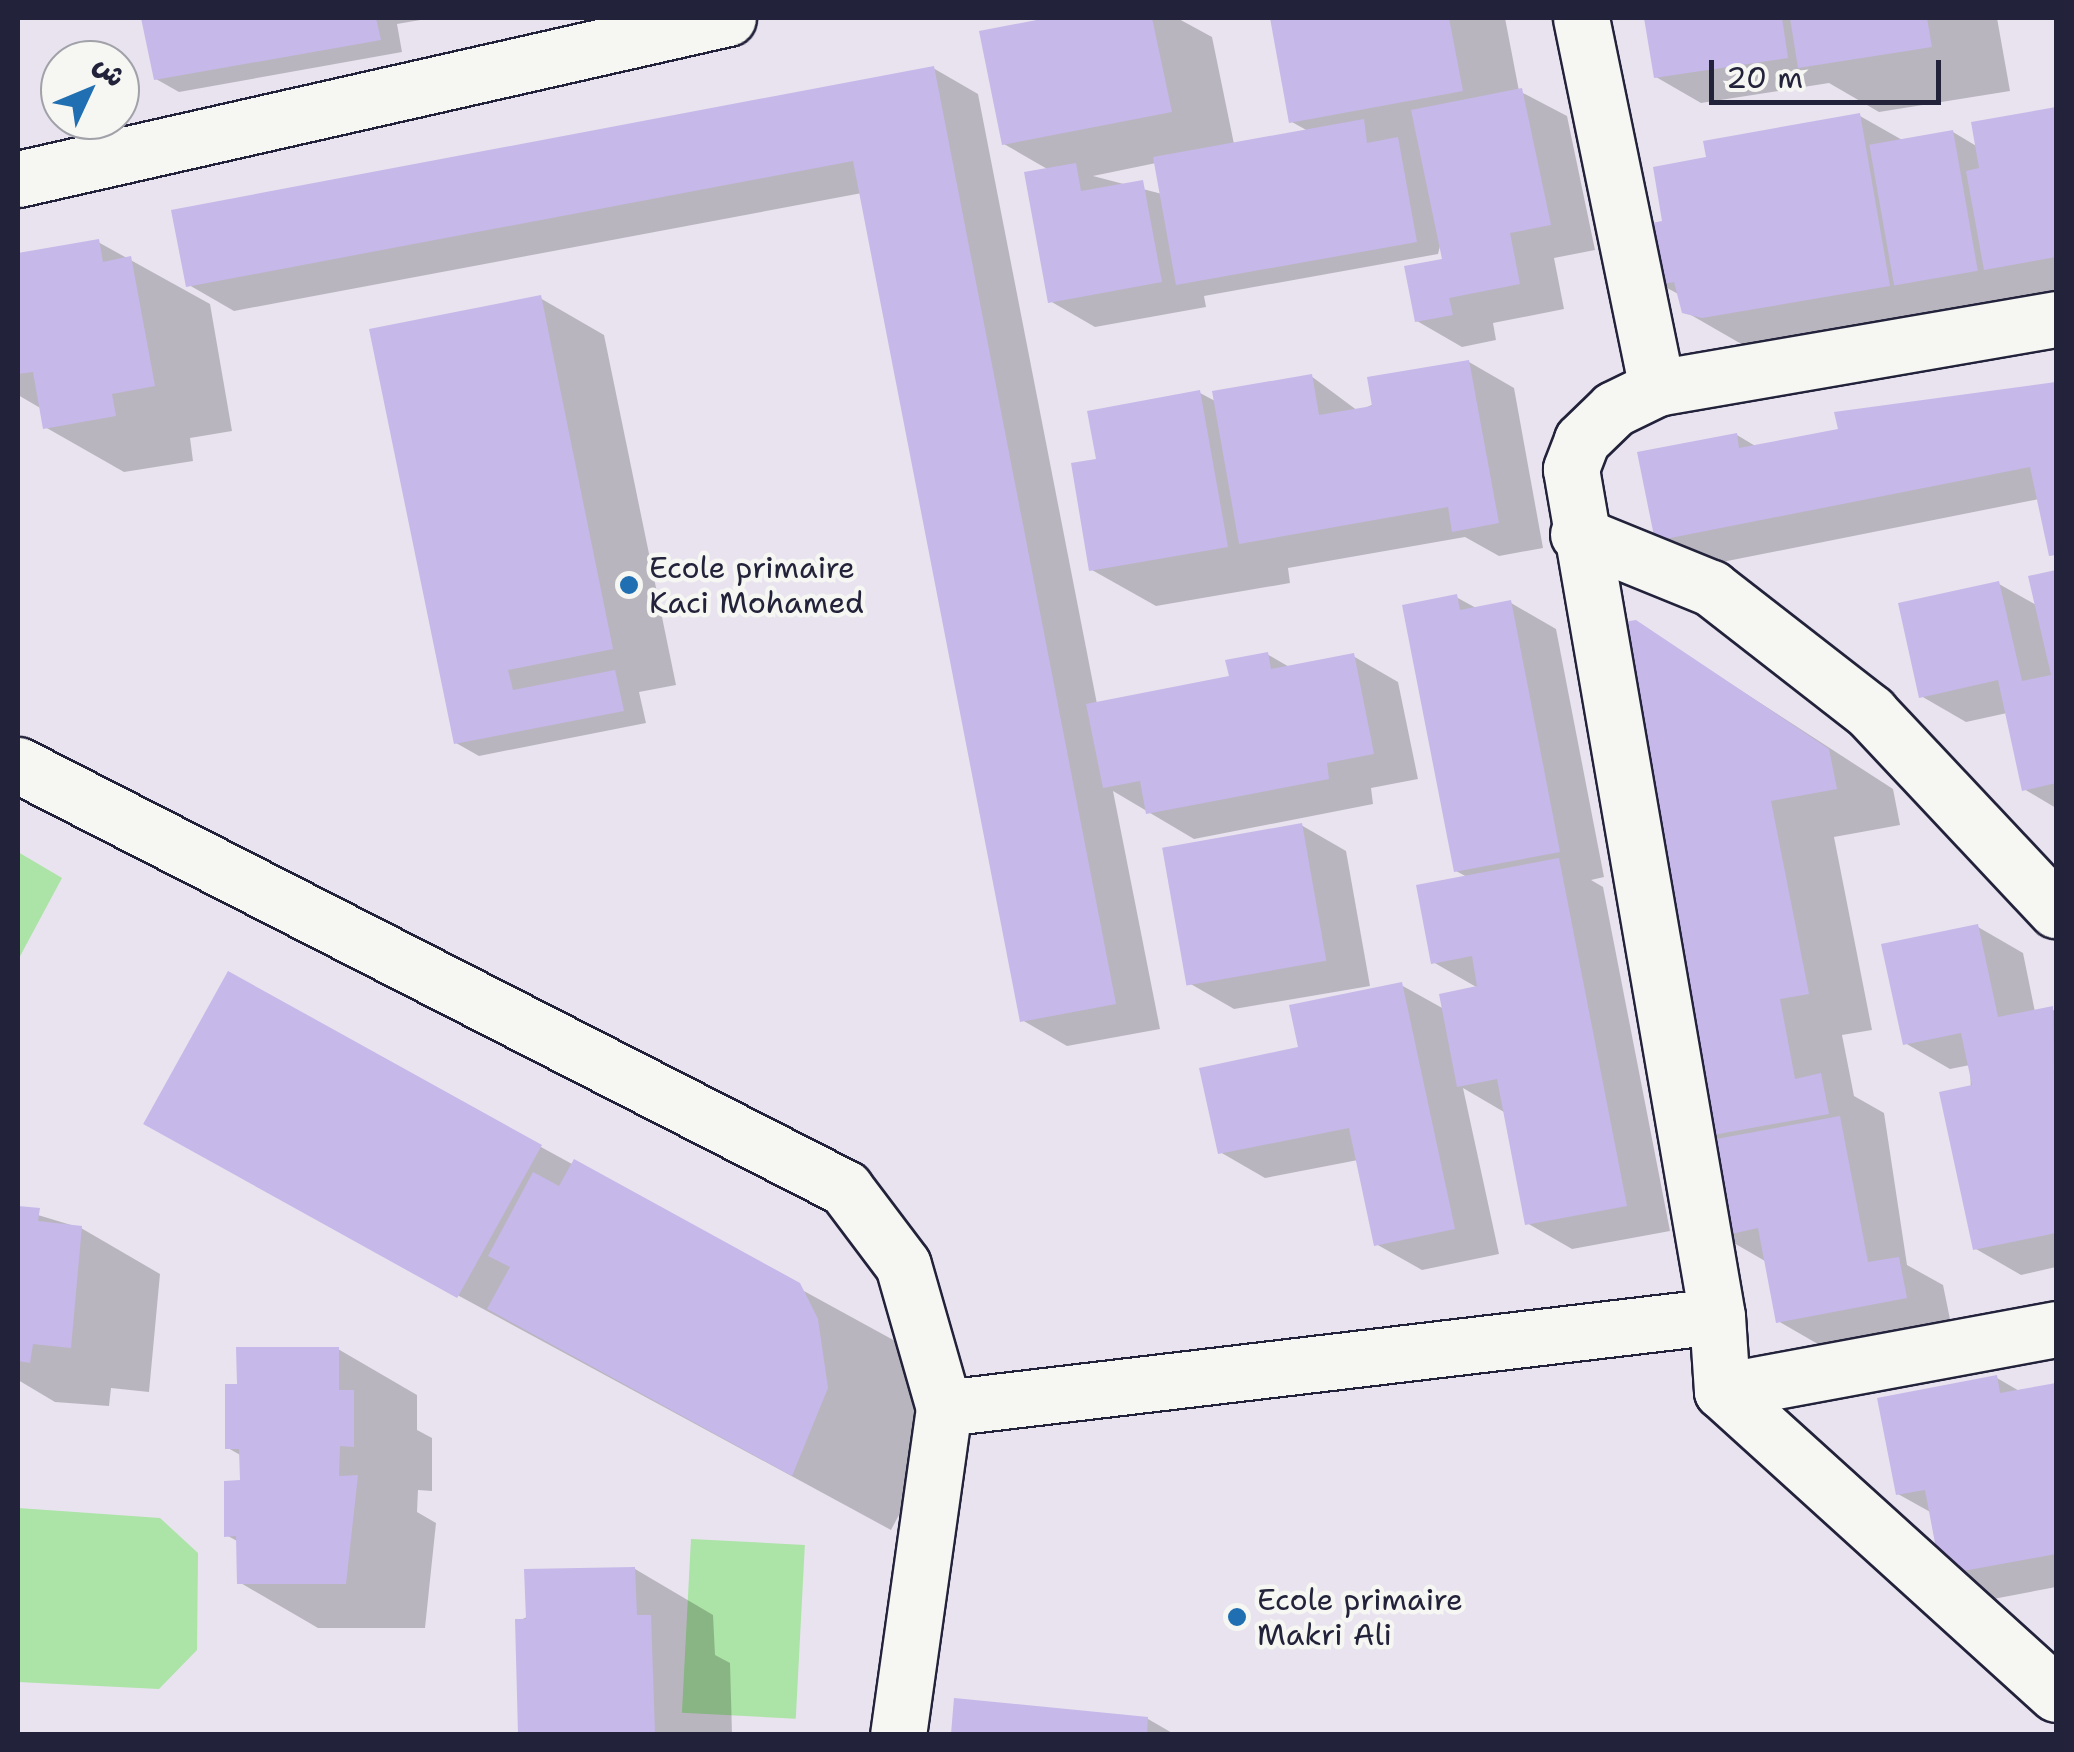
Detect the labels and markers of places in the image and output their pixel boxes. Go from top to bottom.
place label: Ecole primaire Kaci Mohamed [649,550,864,620]
marker: Ecole primaire Kaci Mohamed [618,574,640,596]
place label: Ecole primaire Makri Ali [1257,1582,1463,1652]
marker: Ecole primaire Makri Ali [1226,1606,1248,1628]

